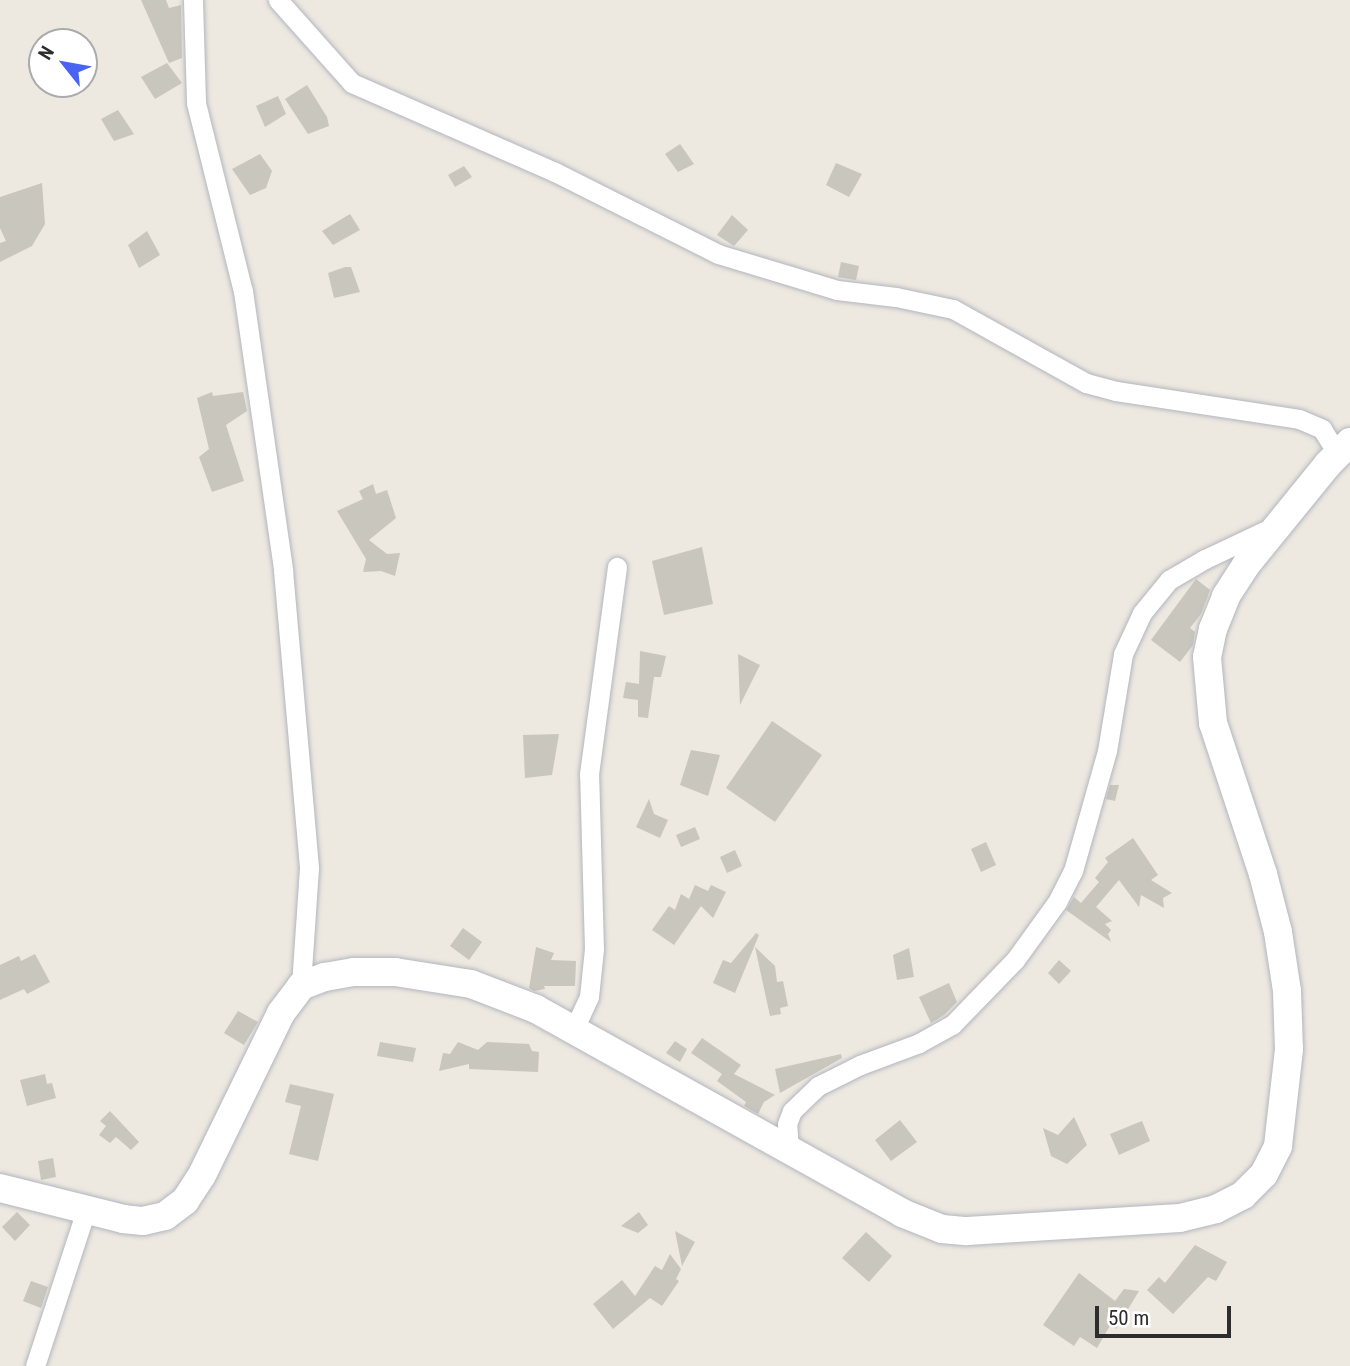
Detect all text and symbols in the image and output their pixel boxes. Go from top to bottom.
north arrow [28,28,98,98]
text: N [33,42,59,64]
scale bar [1098,1292,1234,1336]
text: 50 m [1108,1306,1149,1330]

